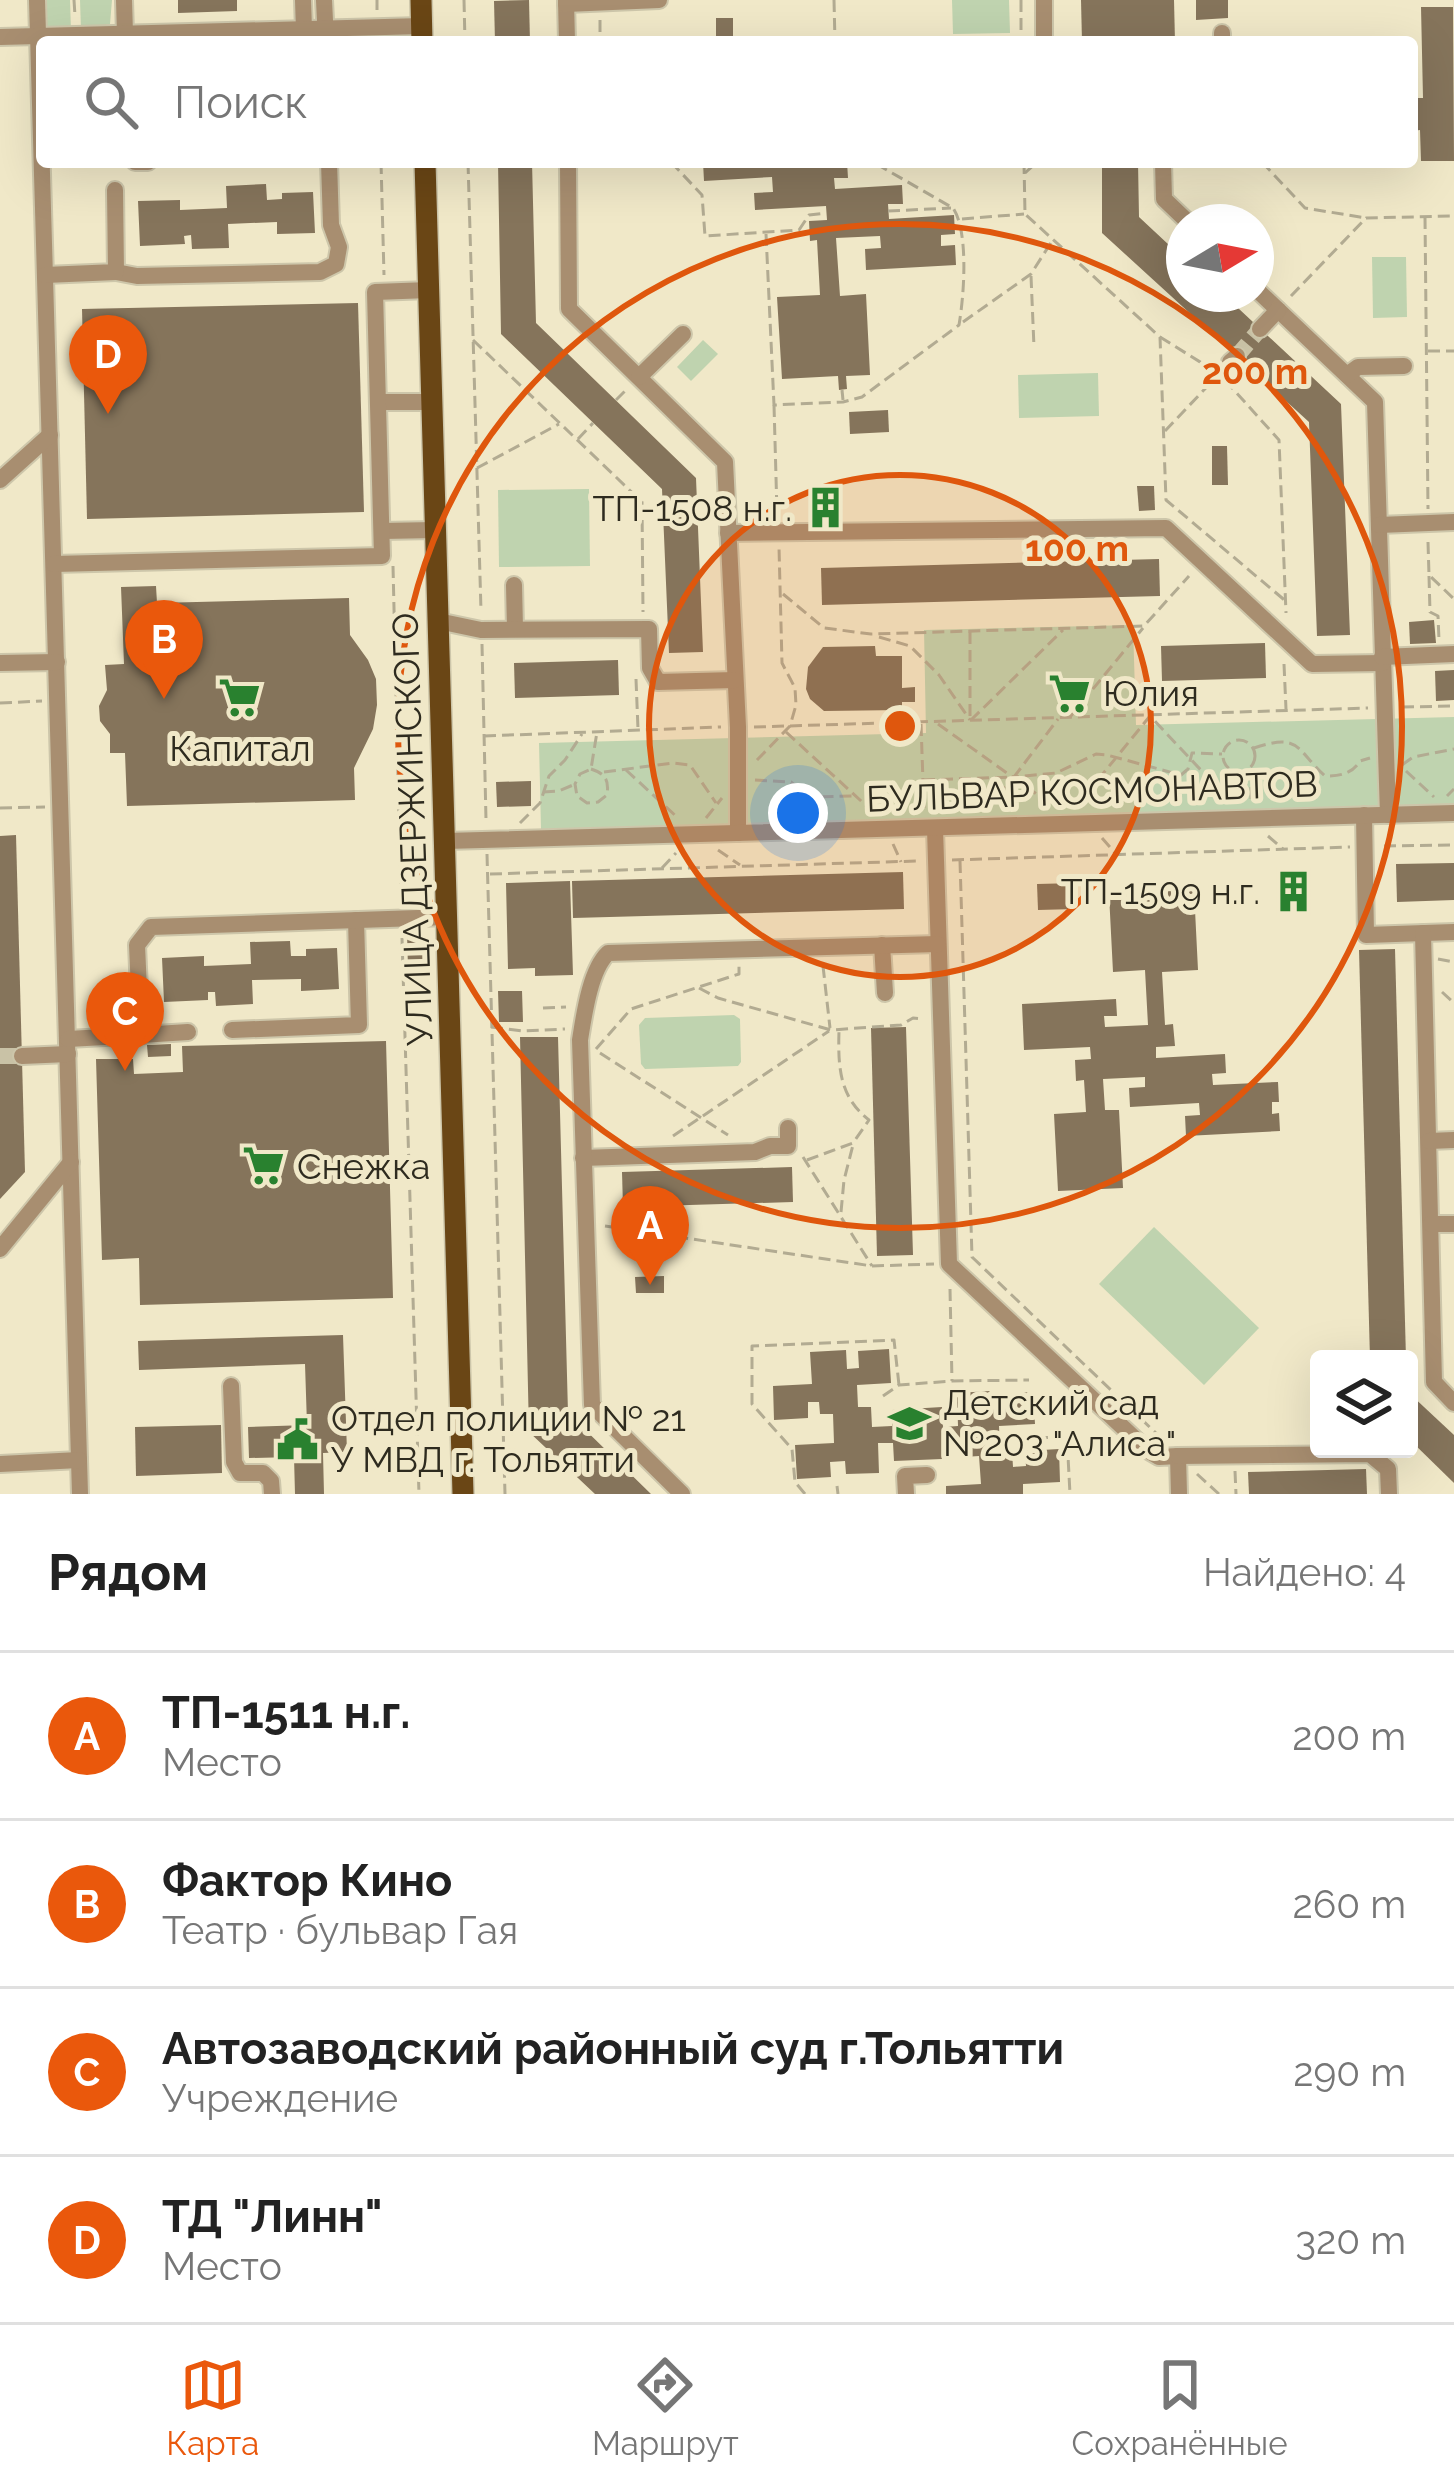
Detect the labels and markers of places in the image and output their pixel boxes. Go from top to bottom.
pin: D [69,315,147,414]
building icon: ТП-1508 н.г. [803,485,849,531]
place label: ТП-1508 н.г. [593,487,792,529]
pin: B [125,600,203,699]
supermarket icon: Юлия [1046,670,1092,716]
place label: Юлия [1103,672,1199,714]
supermarket icon: Капитал [217,675,263,721]
centre of rings [879,705,921,747]
place label: Капитал [169,727,311,769]
building icon: ТП-1509 н.г. [1271,868,1317,914]
place label: ТП-1509 н.г. [1061,870,1260,912]
pin: C [86,972,164,1071]
supermarket icon: Снежка [240,1143,286,1189]
place label: Снежка [297,1145,431,1187]
pin: A [611,1186,689,1285]
place label: Детский сад №203 "Алиса" [943,1381,1176,1464]
place label: Отдел полиции № 21 У МВД г. Тольятти [331,1397,686,1480]
school or university icon: Детский сад №203 "Алиса" [886,1400,932,1446]
public building icon: Отдел полиции № 21 У МВД г. Тольятти [274,1416,320,1462]

